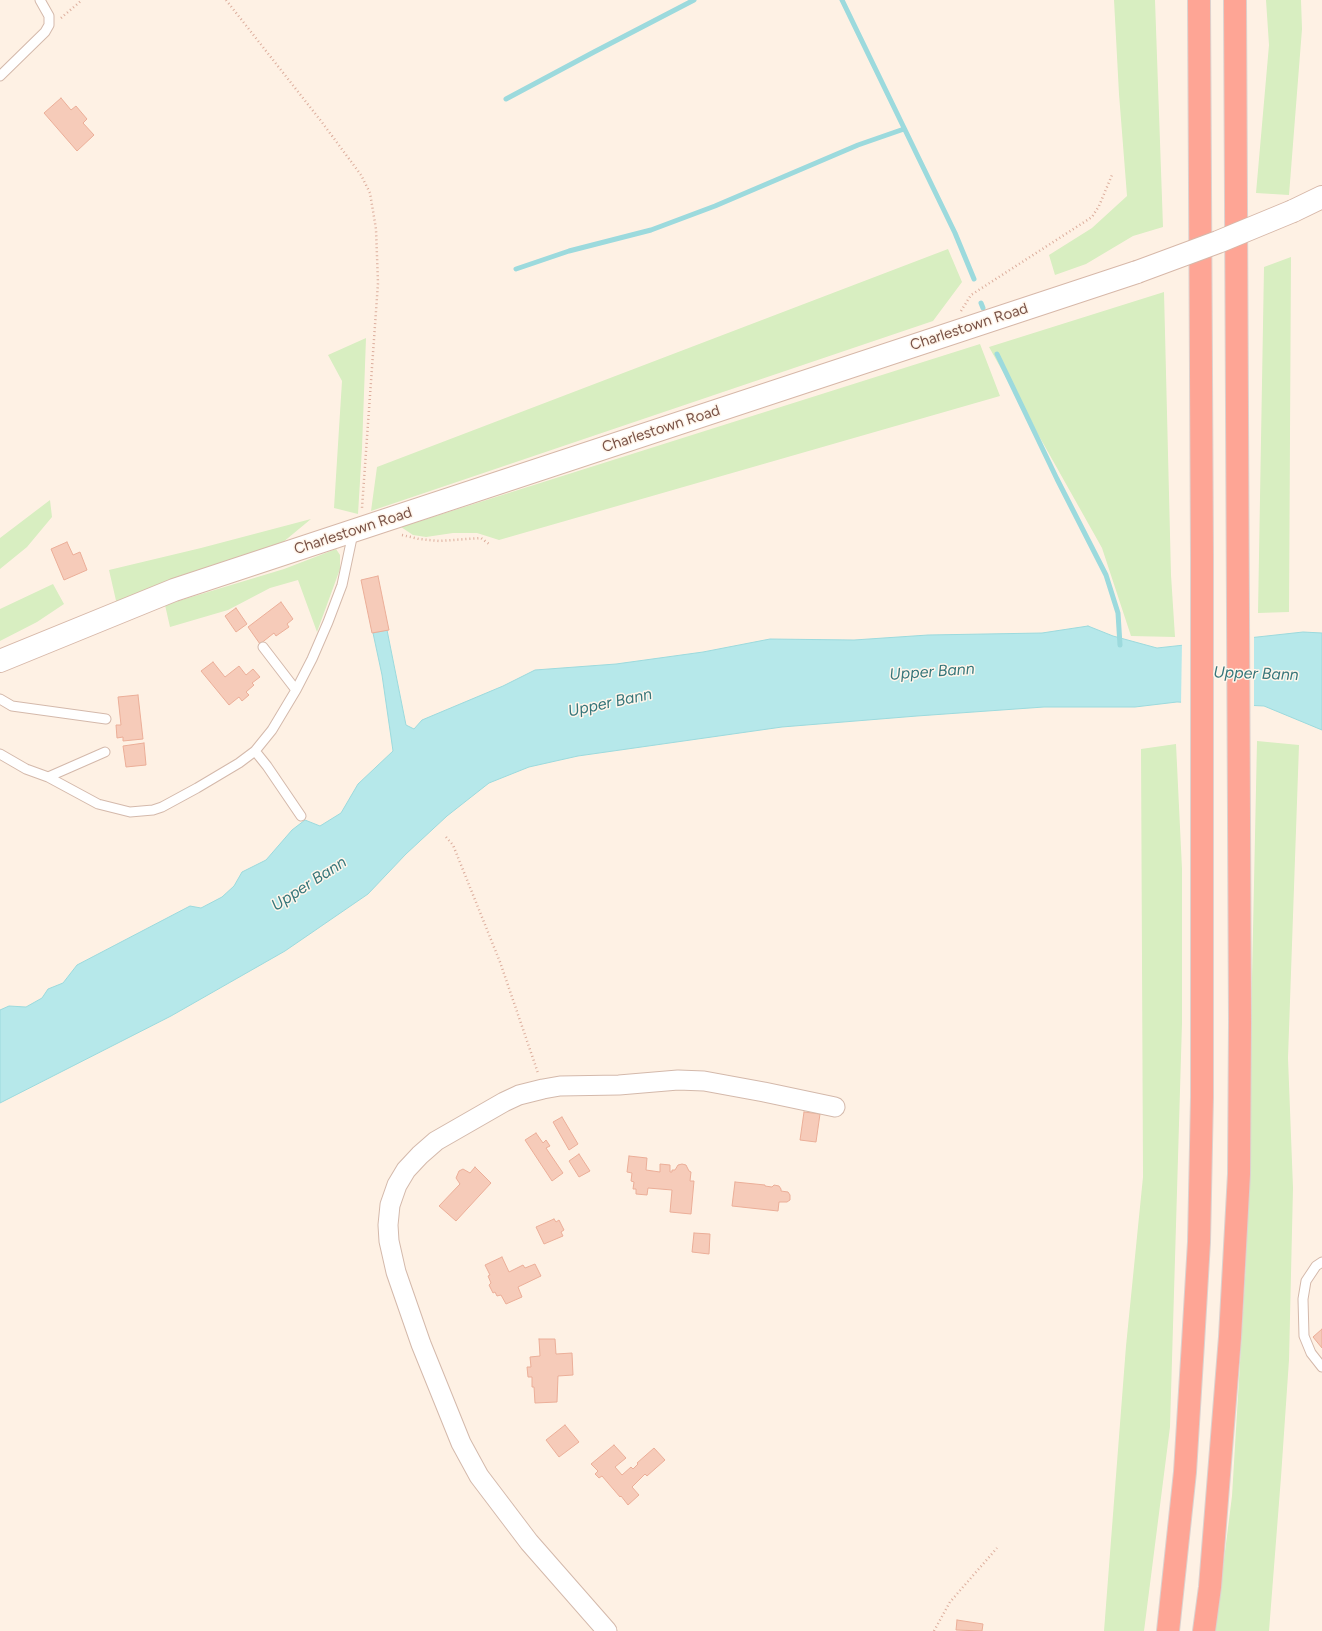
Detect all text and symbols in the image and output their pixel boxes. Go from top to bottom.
street label: Charlestown Road [908,299,1030,355]
street label: Charlestown Road [600,401,722,457]
street label: Charlestown Road [292,503,414,559]
water label: Upper Bann [889,659,975,685]
water label: Upper Bann [1213,663,1299,685]
water label: Upper Bann [566,685,654,721]
water label: Upper Bann [268,853,350,915]

